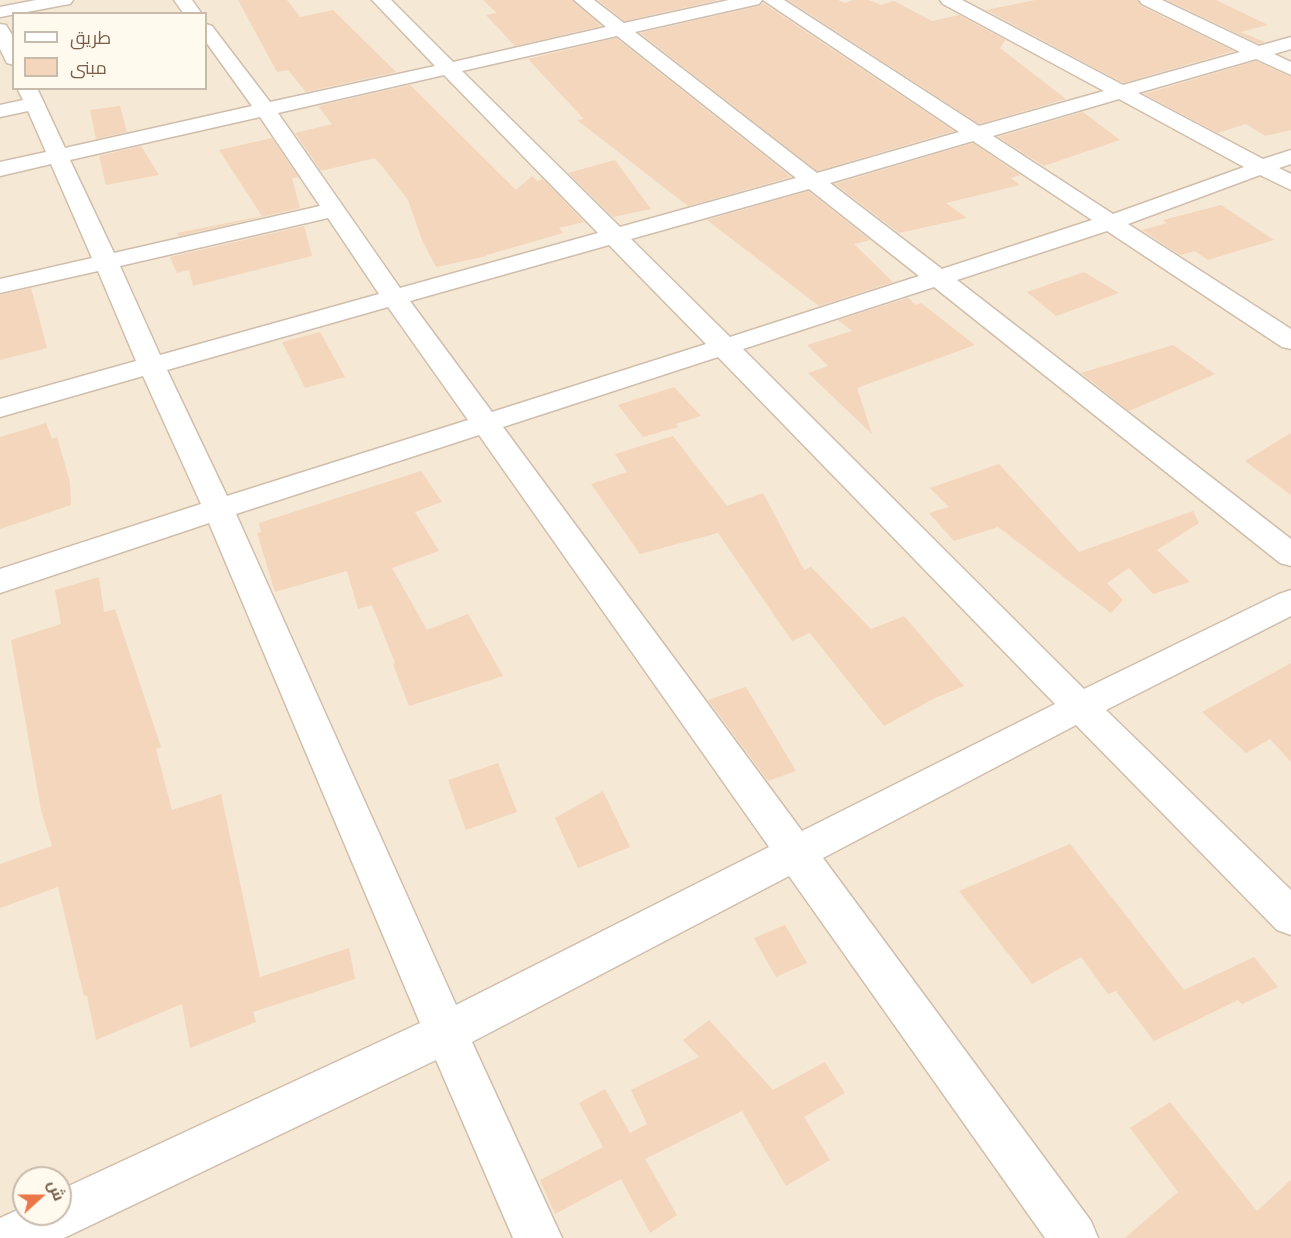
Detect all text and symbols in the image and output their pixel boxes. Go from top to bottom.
legend [12,12,207,90]
text: طريق [70,27,111,47]
text: مبنى [70,57,107,77]
north arrow [12,1166,72,1226]
text: ش [45,1177,69,1203]

